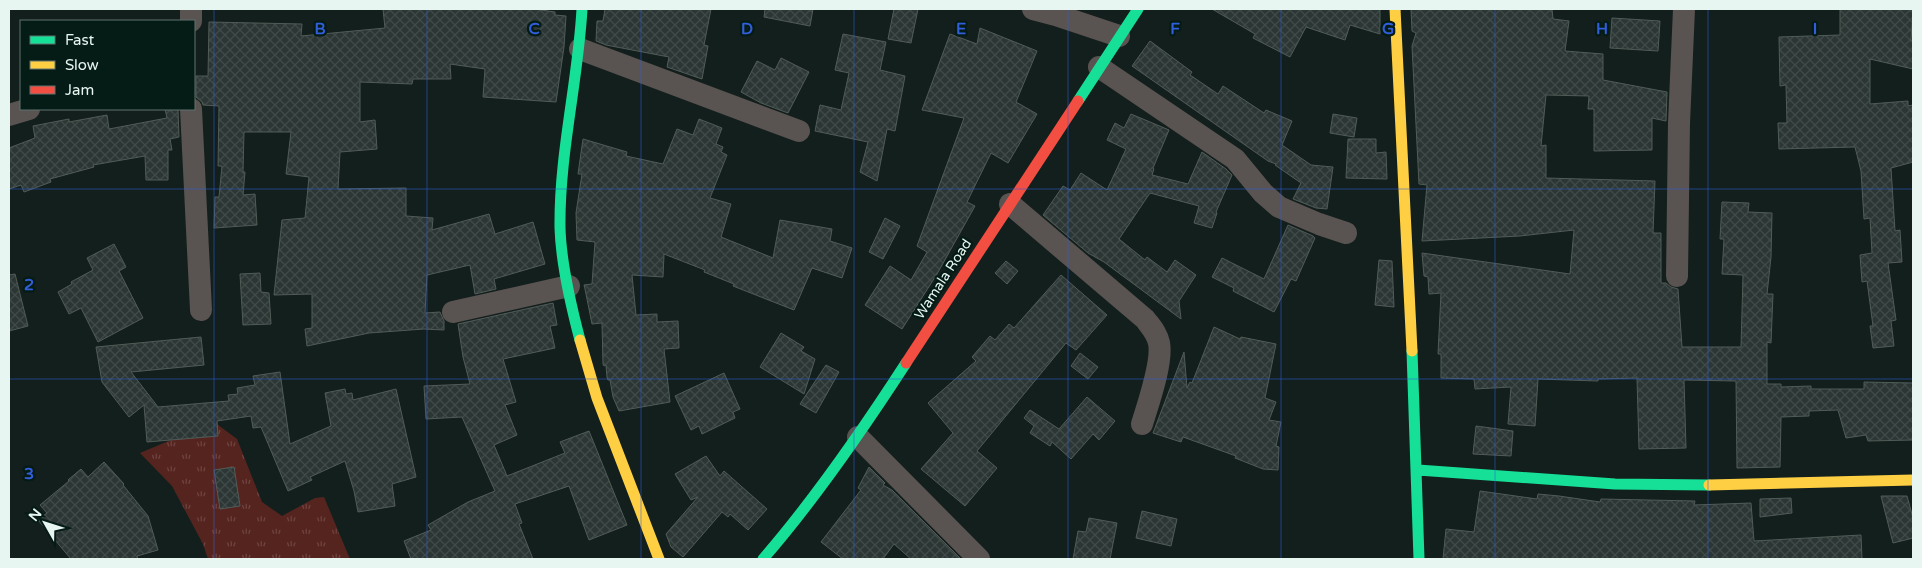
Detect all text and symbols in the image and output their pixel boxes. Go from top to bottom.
text: B [314,19,326,39]
text: C [528,19,540,39]
text: D [741,19,753,39]
text: E [956,19,966,39]
text: F [1170,19,1180,39]
text: G [1382,19,1394,39]
text: H [1596,19,1608,39]
text: I [1813,19,1817,39]
legend [20,20,195,110]
text: Fast [65,31,95,49]
text: Slow [65,56,99,74]
text: Jam [65,81,94,99]
street label: Wamala Road [911,236,975,322]
text: 2 [24,275,34,295]
text: 3 [24,464,34,484]
north arrow [20,498,70,548]
text: N [25,505,45,525]

